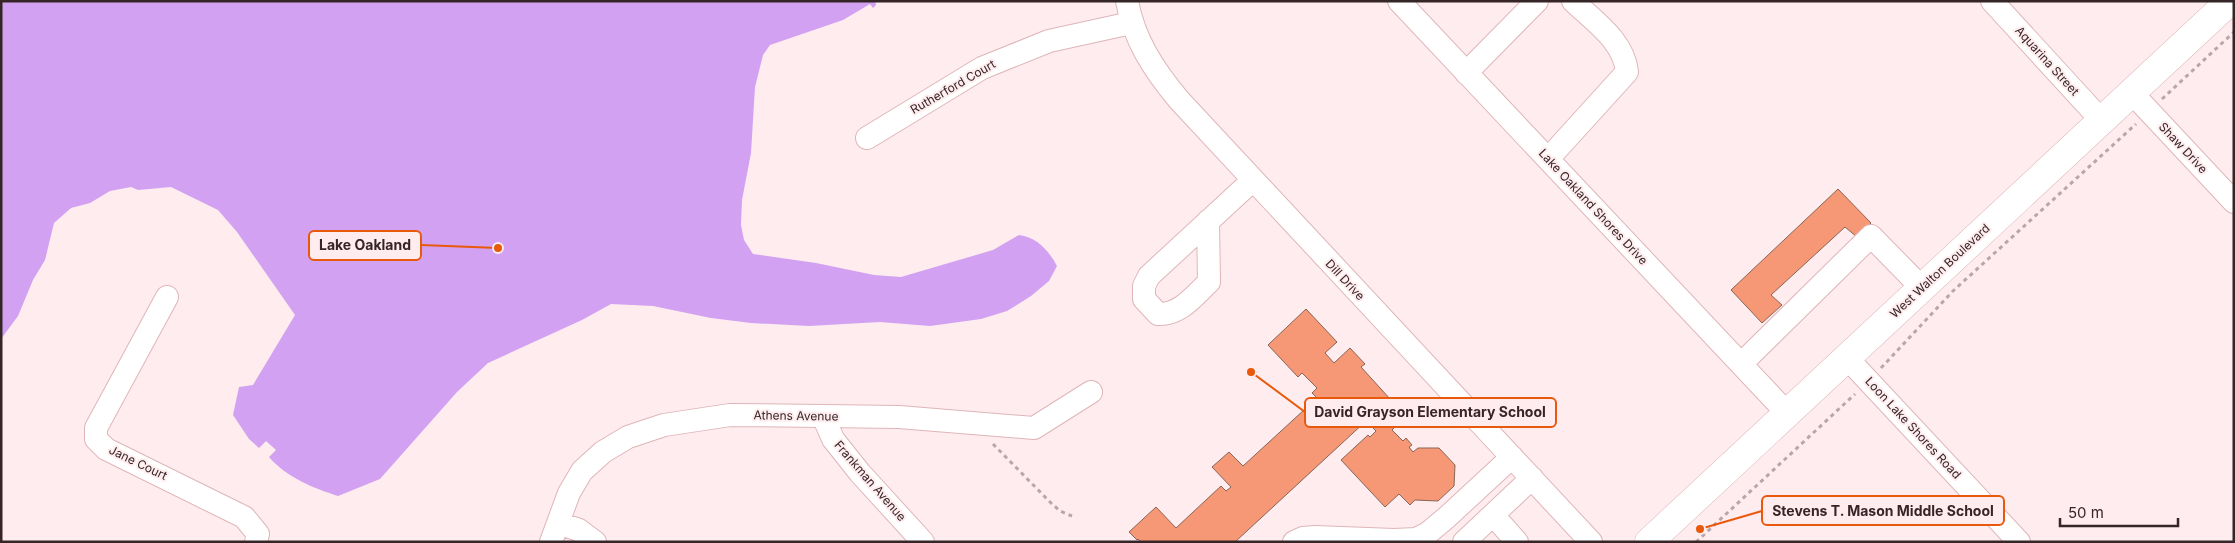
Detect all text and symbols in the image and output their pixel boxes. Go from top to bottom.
street label: Aquarina Street [2012,23,2082,98]
street label: Rutherford Court [908,56,998,117]
street label: Shaw Drive [2156,119,2211,176]
street label: Lake Oakland Shores Drive [1536,146,1651,268]
street label: West Walton Boulevard [1887,220,1993,321]
callout: Lake Oakland [309,231,421,260]
text: Lake Oakland [319,236,411,253]
street label: Dill Drive [1323,256,1368,303]
street label: Loon Lake Shores Road [1862,374,1964,482]
callout: David Grayson Elementary School [1305,398,1556,427]
text: David Grayson Elementary School [1314,403,1546,420]
street label: Athens Avenue [753,407,839,424]
street label: Frankman Avenue [831,437,909,524]
street label: Jane Court [107,442,170,483]
callout: Stevens T. Mason Middle School [1762,496,2004,525]
scale bar [2060,496,2178,528]
text: Stevens T. Mason Middle School [1772,502,1994,519]
text: 50 m [2068,503,2104,522]

